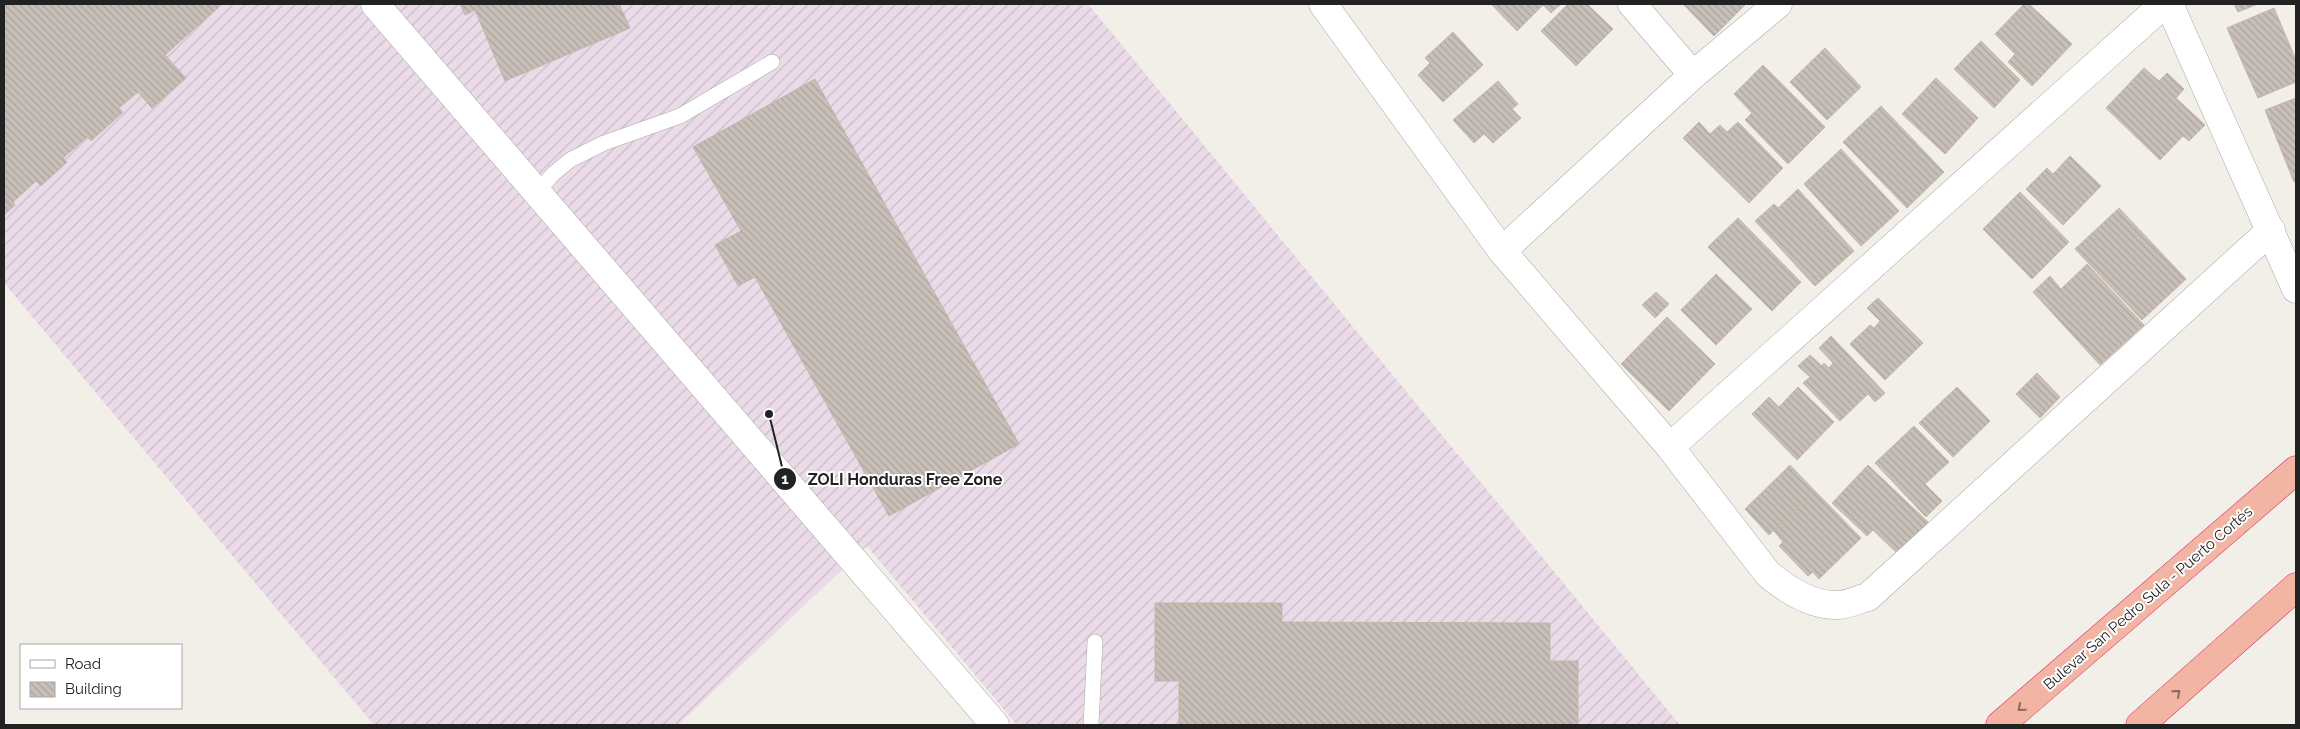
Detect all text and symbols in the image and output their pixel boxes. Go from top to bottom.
callout: ZOLI Honduras Free Zone [773,463,1013,494]
text: 1 [781,470,789,488]
text: ZOLI Honduras Free Zone [808,470,1003,489]
street label: Bulevar San Pedro Sula - Puerto Cortés [2040,502,2256,694]
legend [20,644,182,709]
text: Road [65,655,101,673]
text: Building [65,680,122,698]
one-way arrow [2171,690,2180,699]
one-way arrow [2017,702,2026,711]

